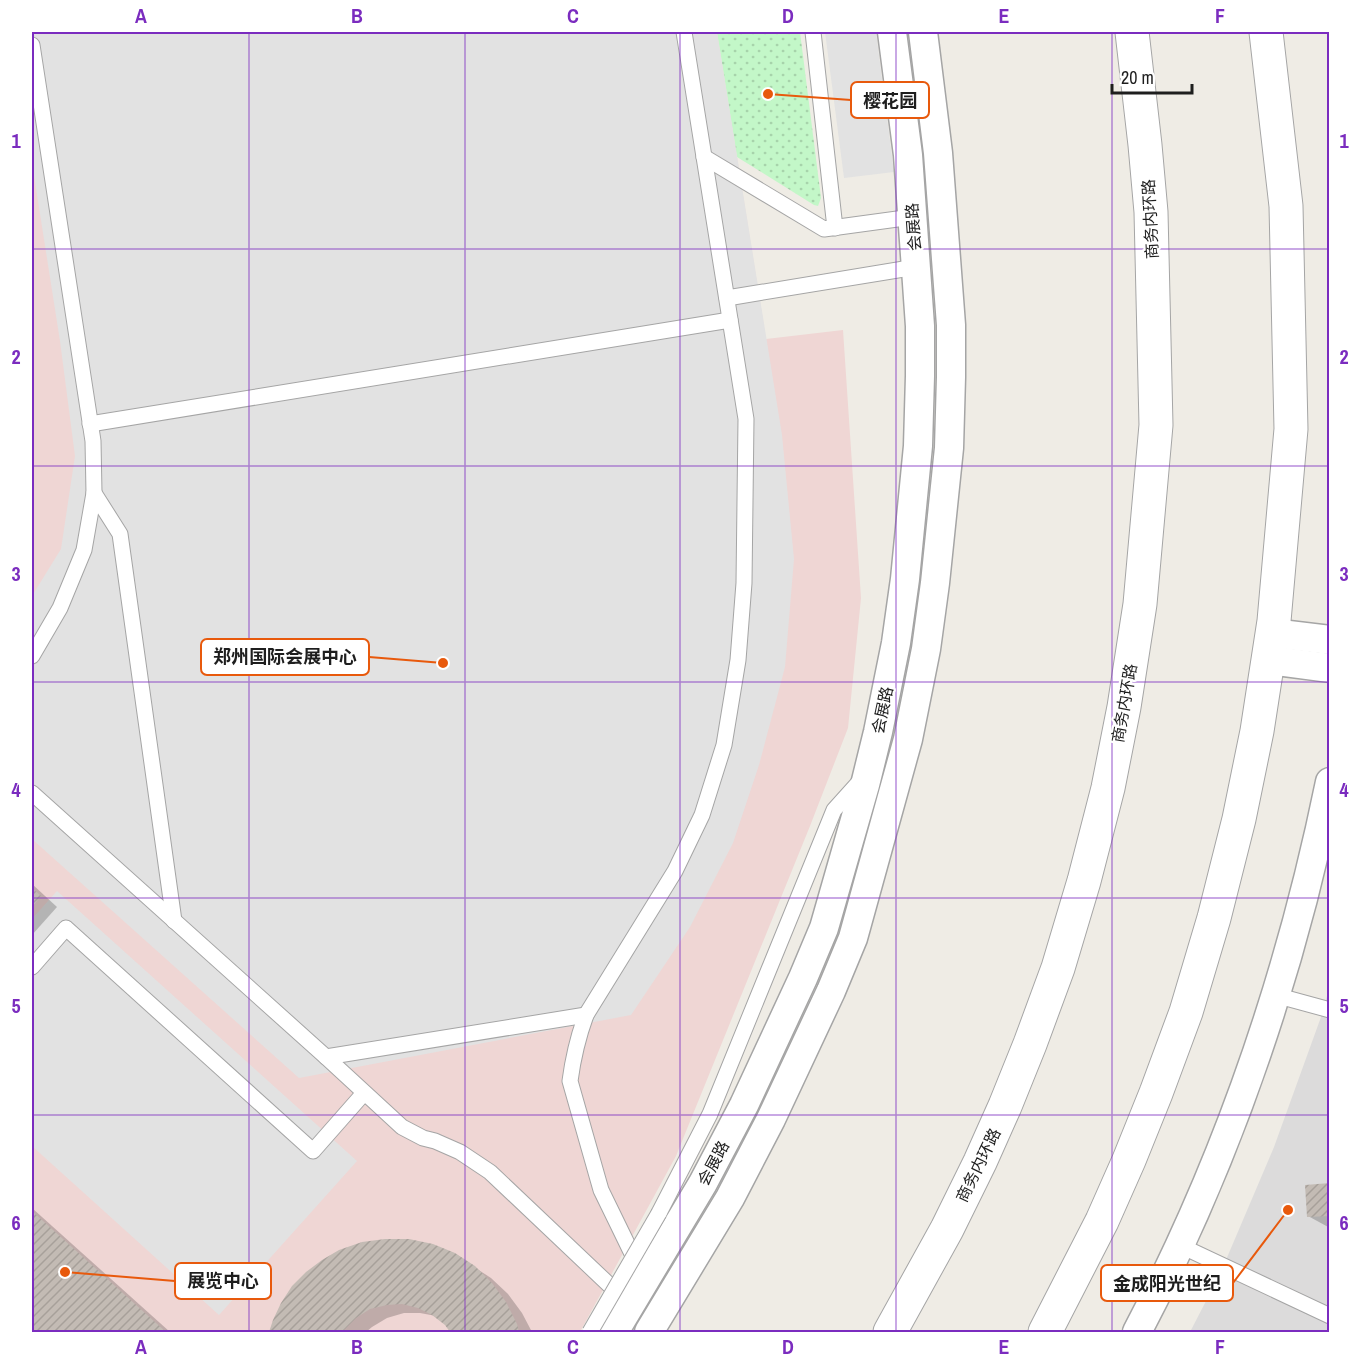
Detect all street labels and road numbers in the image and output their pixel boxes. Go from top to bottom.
street label: 商务内环路 [1137,178,1163,260]
street label: 会展路 [900,202,926,252]
street label: 商务内环路 [1106,662,1142,744]
street label: 会展路 [866,684,898,736]
street label: 商务内环路 [951,1124,1005,1206]
street label: 会展路 [692,1137,734,1189]

